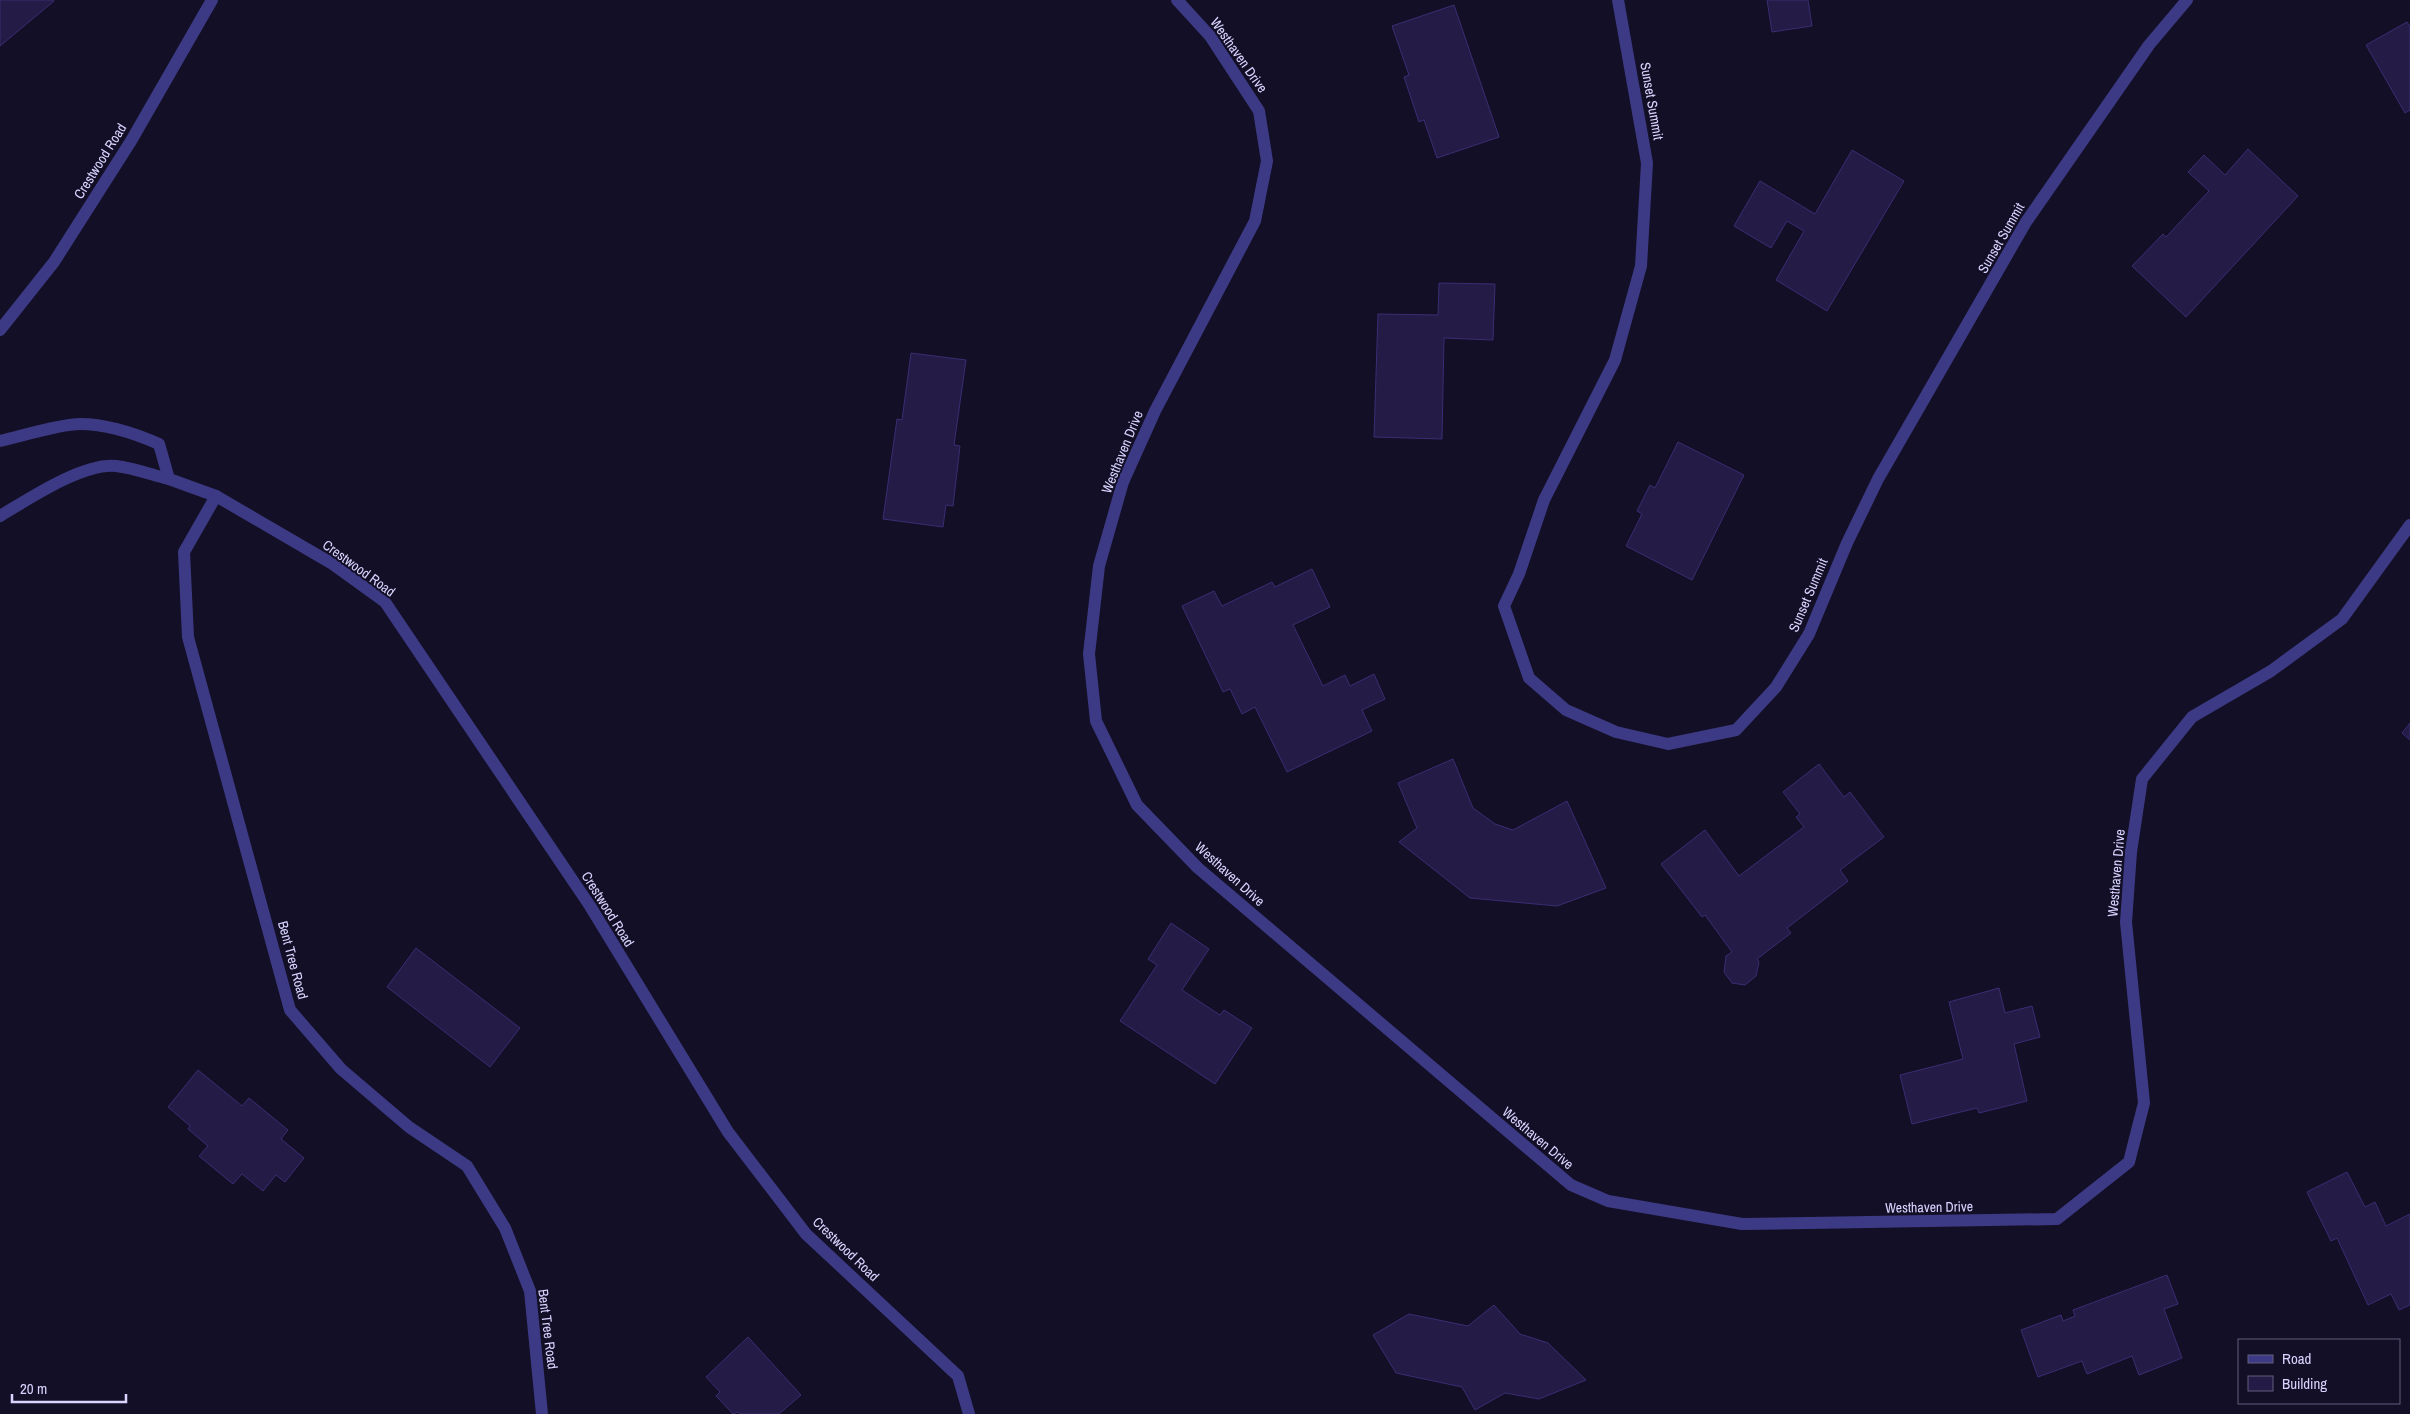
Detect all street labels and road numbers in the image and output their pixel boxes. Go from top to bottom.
street label: Westhaven Drive [1206,14,1272,96]
street label: Sunset Summit [1636,61,1668,141]
street label: Crestwood Road [70,120,130,202]
street label: Sunset Summit [1974,200,2028,276]
street label: Westhaven Drive [1097,408,1147,496]
street label: Crestwood Road [319,536,399,600]
street label: Sunset Summit [1784,555,1832,635]
street label: Westhaven Drive [2103,828,2129,918]
street label: Westhaven Drive [1191,838,1269,910]
street label: Crestwood Road [578,868,638,950]
street label: Bent Tree Road [274,919,312,1001]
street label: Westhaven Drive [1499,1103,1577,1173]
street label: Westhaven Drive [1885,1197,1973,1217]
street label: Crestwood Road [809,1213,883,1285]
street label: Bent Tree Road [534,1288,562,1370]

